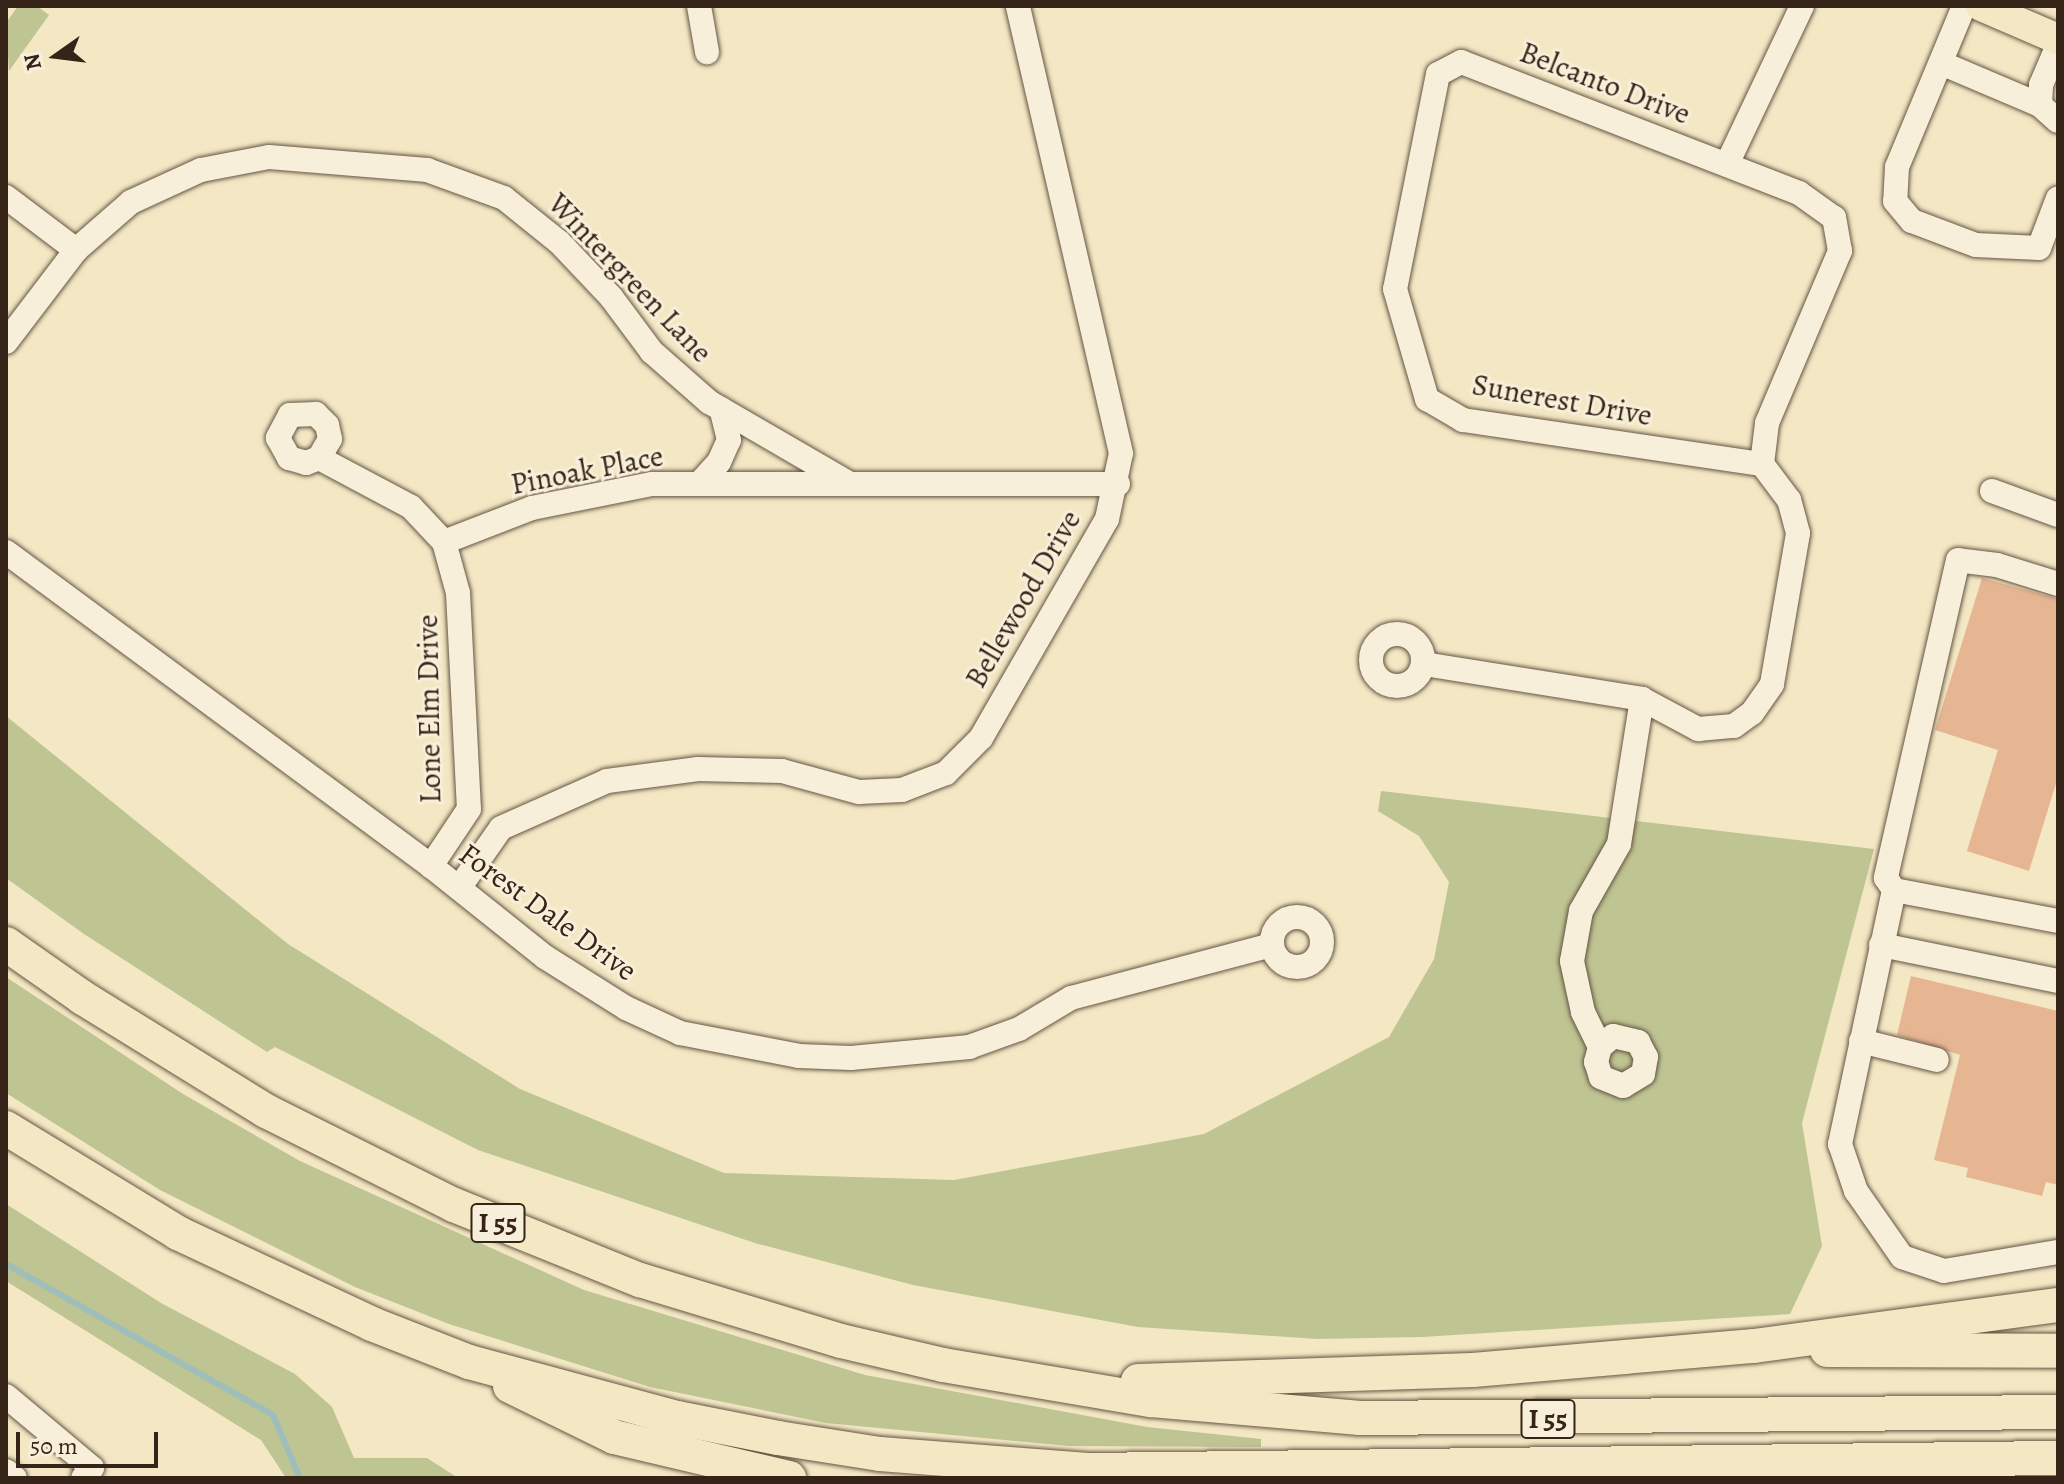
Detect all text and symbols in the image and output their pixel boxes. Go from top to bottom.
north arrow [16,16,96,96]
street label: Belcanto Drive [1515,34,1695,132]
text: N [16,50,49,73]
street label: Wintergreen Lane [540,186,720,370]
street label: Sunerest Drive [1469,366,1655,434]
street label: Pinoak Place [508,438,666,502]
street label: Bellewood Drive [958,504,1088,694]
street label: Lone Elm Drive [409,614,449,804]
street label: Forest Dale Drive [452,836,644,988]
road number: I 55 [470,1199,526,1247]
road number: I 55 [1520,1395,1576,1443]
scale bar [20,1416,162,1466]
text: 50 m [30,1430,78,1462]

